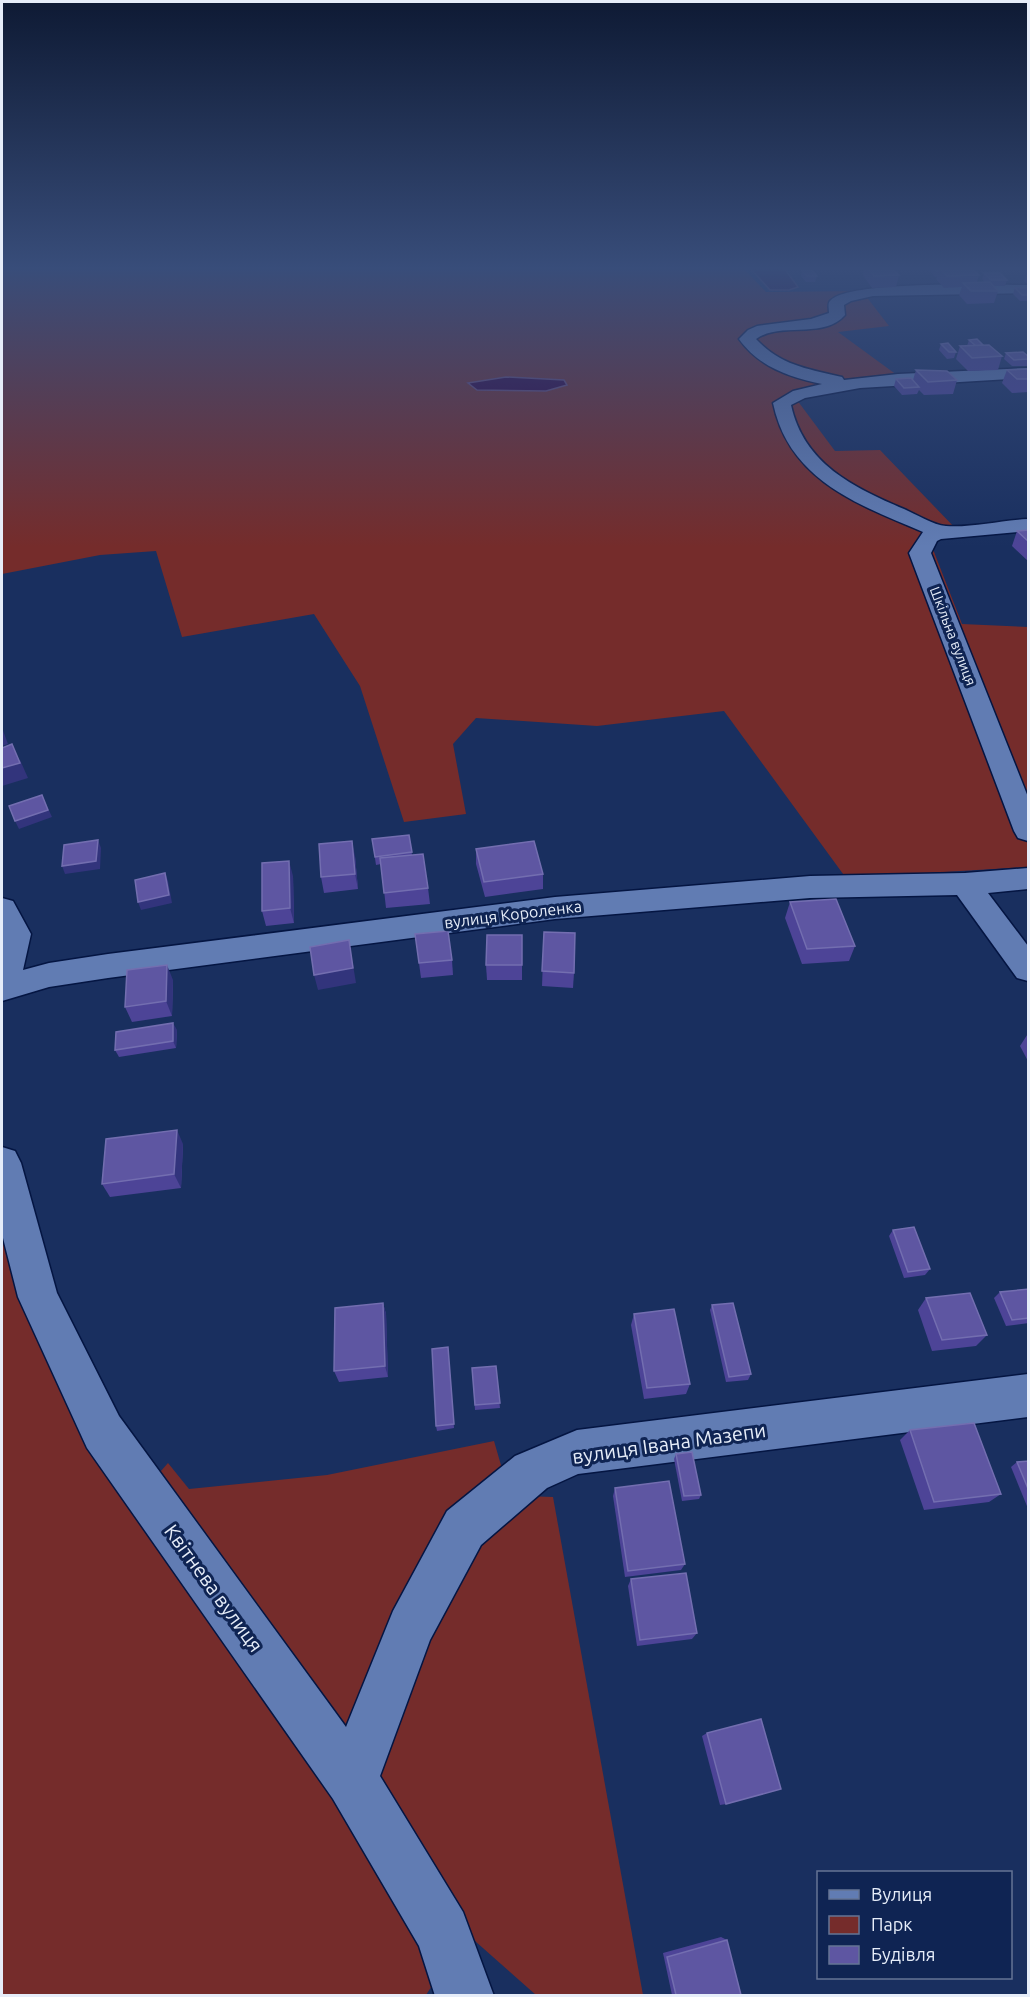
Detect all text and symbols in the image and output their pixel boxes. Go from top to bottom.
street label: Шкільна вулиця [927,584,979,688]
street label: вулиця Короленка [443,897,583,931]
street label: вулиця Івана Мазепи [571,1418,767,1468]
street label: Квітнева вулиця [160,1520,268,1656]
legend [817,1871,1012,1979]
text: Вулиця [871,1884,932,1904]
text: Парк [871,1914,912,1934]
text: Будівля [871,1944,936,1964]

